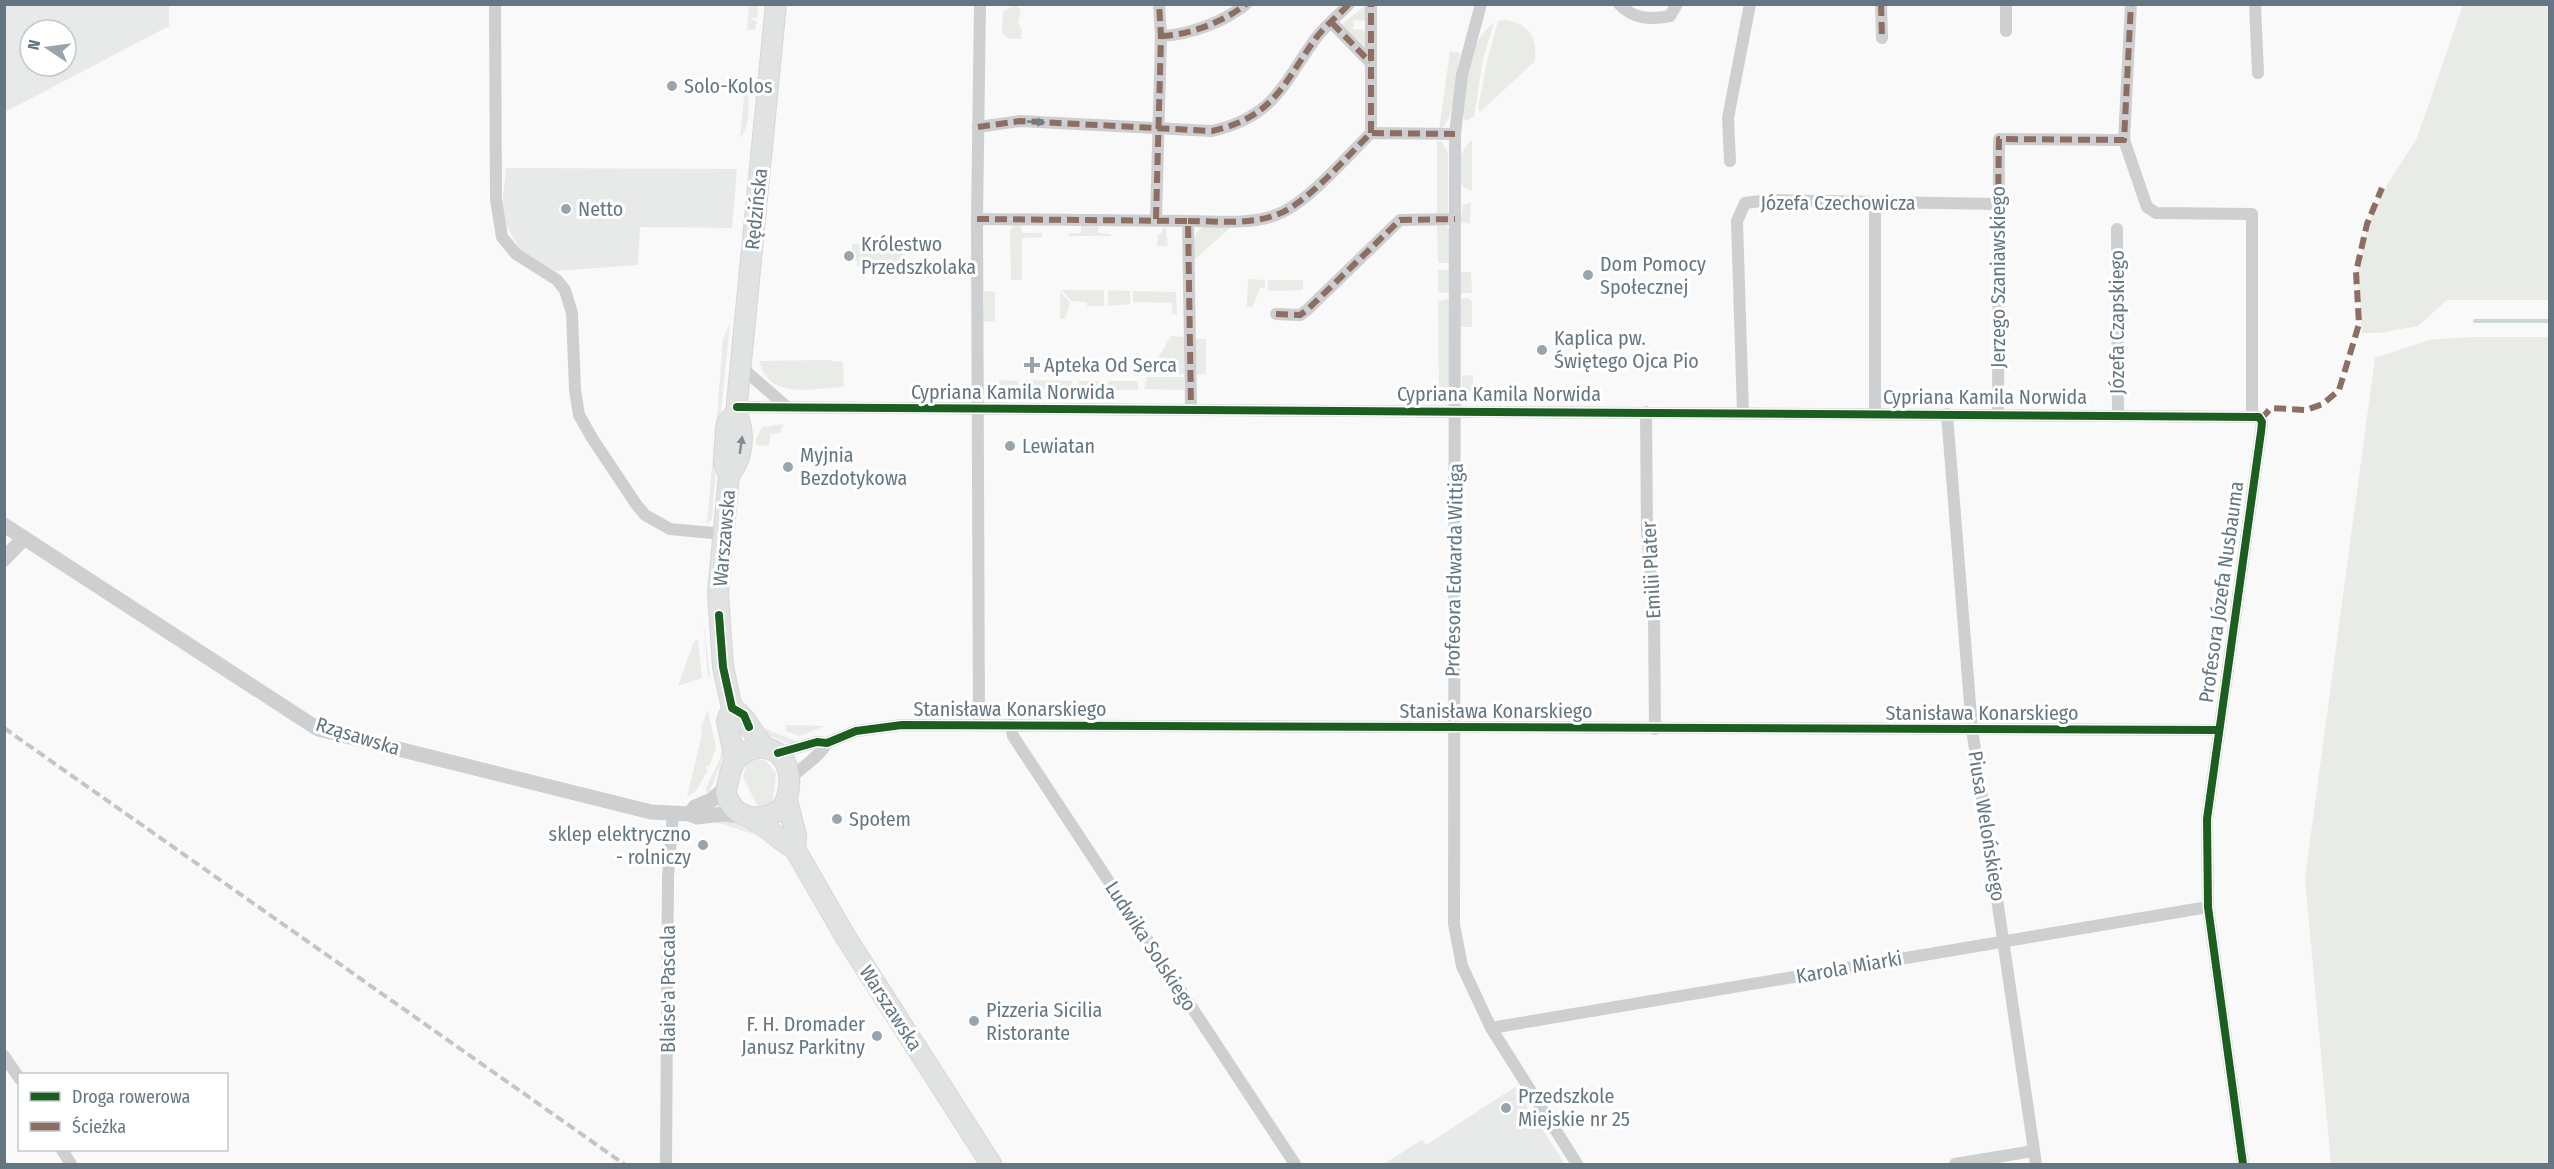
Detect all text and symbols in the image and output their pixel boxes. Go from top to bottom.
north arrow [18,18,78,78]
text: N [24,38,44,52]
place label: Solo-Kolos [684,74,773,98]
marker: Solo-Kolos [665,79,679,93]
one-way arrow [1026,118,1045,127]
street label: Rędzińska [740,167,772,251]
street label: Jerzego Szaniawskiego [1986,186,2010,368]
street label: Józefa Czechowicza [1760,191,1916,215]
place label: Netto [578,197,623,221]
marker: Netto [559,202,573,216]
place label: Królestwo Przedszkolaka [861,232,976,279]
marker: Królestwo Przedszkolaka [842,249,856,263]
street label: Józefa Czapskiego [2105,250,2129,394]
place label: Dom Pomocy Społecznej [1600,252,1706,299]
marker: Dom Pomocy Społecznej [1581,268,1595,282]
place label: Kaplica pw. Świętego Ojca Pio [1554,326,1699,373]
marker: Kaplica pw. Świętego Ojca Pio [1535,343,1549,357]
place label: Apteka Od Serca [1044,353,1177,377]
marker: Apteka Od Serca [1025,358,1039,372]
street label: Cypriana Kamila Norwida [911,380,1115,404]
street label: Cypriana Kamila Norwida [1397,382,1601,406]
street label: Cypriana Kamila Norwida [1883,385,2087,409]
place label: Lewiatan [1022,434,1095,458]
one-way arrow [736,435,745,454]
marker: Lewiatan [1003,439,1017,453]
place label: Myjnia Bezdotykowa [800,443,907,490]
marker: Myjnia Bezdotykowa [781,460,795,474]
street label: Profesora Edwarda Wittiga [1440,463,1468,677]
street label: Profesora Józefa Nusbauma [2194,480,2248,704]
street label: Warszawska [708,489,740,587]
street label: Emilii Plater [1636,520,1666,620]
street label: Stanisława Konarskiego [914,697,1106,721]
street label: Stanisława Konarskiego [1400,699,1592,723]
street label: Stanisława Konarskiego [1886,701,2078,725]
street label: Rząsawska [313,712,403,760]
street label: Piusa Welońskiego [1963,749,2011,903]
place label: Społem [849,807,911,831]
marker: Społem [830,812,844,826]
place label: sklep elektryczno - rolniczy [549,822,691,869]
marker: sklep elektryczno - rolniczy [696,838,710,852]
street label: Ludwika Solskiego [1100,877,1202,1015]
street label: Blaise'a Pascala [656,925,680,1053]
street label: Karola Miarki [1794,946,1904,988]
street label: Warszawska [854,961,928,1055]
place label: Pizzeria Sicilia Ristorante [986,998,1102,1045]
place label: F. H. Dromader Janusz Parkitny [741,1012,865,1059]
marker: Pizzeria Sicilia Ristorante [967,1014,981,1028]
marker: F. H. Dromader Janusz Parkitny [870,1029,884,1043]
legend [18,1073,228,1151]
place label: Przedszkole Miejskie nr 25 [1518,1084,1630,1131]
text: Droga rowerowa [72,1086,191,1108]
marker: Przedszkole Miejskie nr 25 [1499,1101,1513,1115]
text: Ścieżka [72,1116,126,1138]

